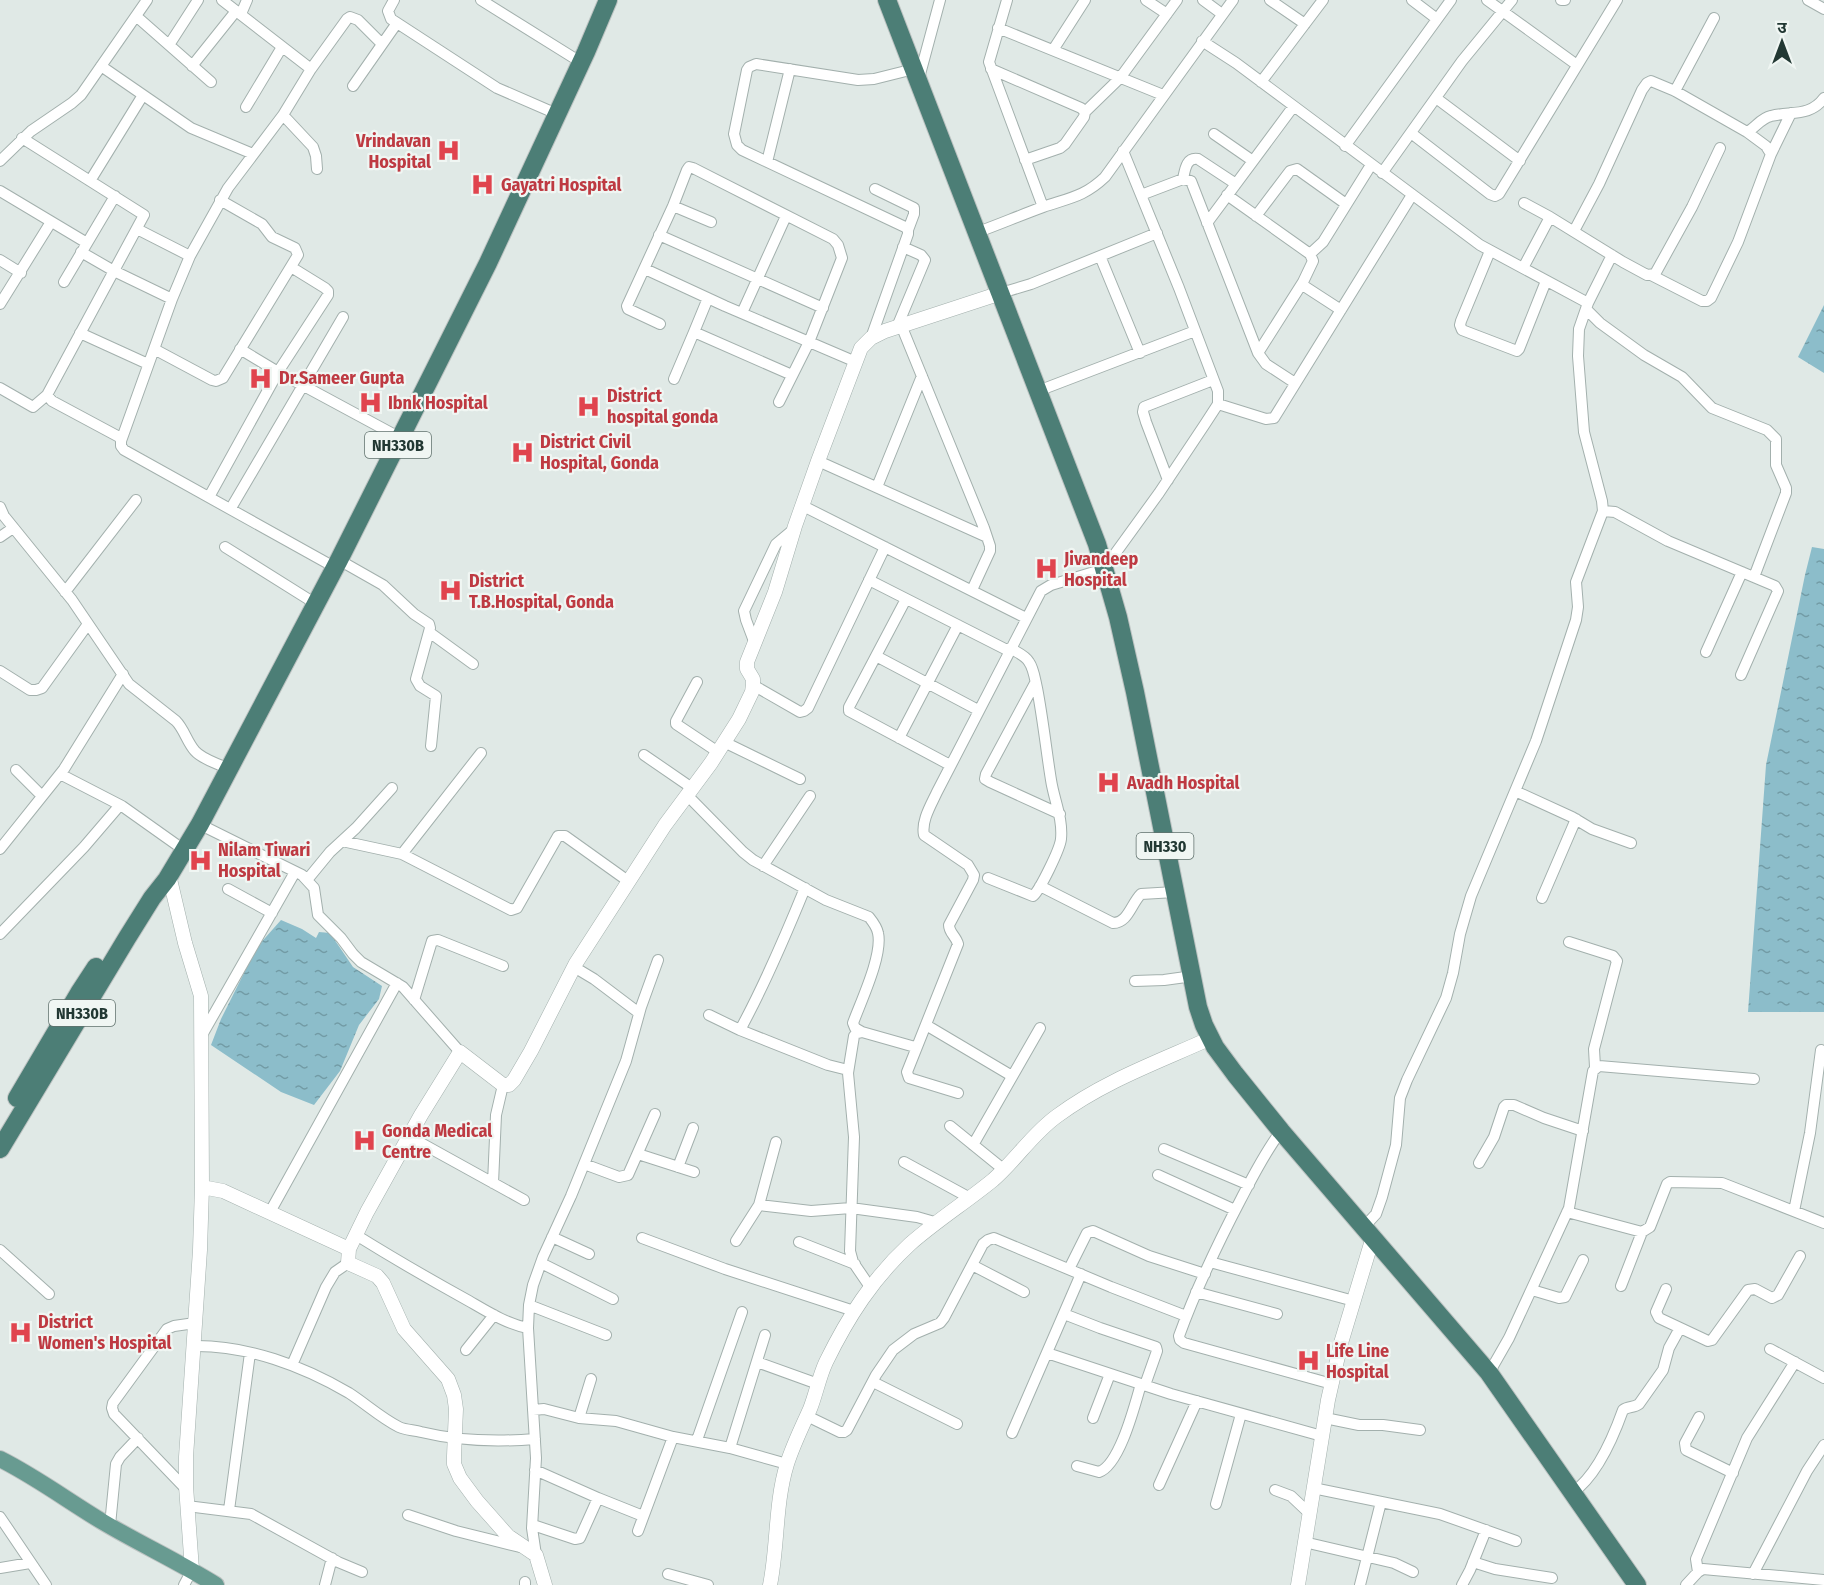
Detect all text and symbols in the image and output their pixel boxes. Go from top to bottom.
north arrow [1752,12,1812,72]
text: उ [1777,18,1787,37]
place label: Vrindavan Hospital [355,130,431,173]
hospital icon: Vrindavan Hospital [436,138,462,164]
hospital icon: Gayatri Hospital [470,172,496,198]
place label: Gayatri Hospital [501,174,621,196]
hospital icon: Dr.Sameer Gupta [248,365,274,391]
place label: Dr.Sameer Gupta [279,367,404,389]
place label: District hospital gonda [607,385,718,428]
hospital icon: Ibnk Hospital [357,390,383,416]
place label: Ibnk Hospital [388,392,488,414]
hospital icon: District hospital gonda [576,393,602,419]
place label: District Civil Hospital, Gonda [540,431,659,474]
road number: NH330B [365,432,431,458]
hospital icon: District Civil Hospital, Gonda [509,439,535,465]
place label: Jivandeep Hospital [1063,548,1138,591]
hospital icon: Jivandeep Hospital [1033,556,1059,582]
place label: District T.B.Hospital, Gonda [469,570,614,613]
hospital icon: District T.B.Hospital, Gonda [438,578,464,604]
hospital icon: Avadh Hospital [1096,770,1122,796]
place label: Avadh Hospital [1126,772,1240,794]
road number: NH330 [1136,833,1194,859]
place label: Nilam Tiwari Hospital [218,839,310,882]
hospital icon: Nilam Tiwari Hospital [187,847,213,873]
road number: NH330B [49,1000,115,1026]
place label: Gonda Medical Centre [382,1120,492,1163]
hospital icon: Gonda Medical Centre [351,1128,377,1154]
place label: District Women's Hospital [38,1311,172,1354]
hospital icon: District Women's Hospital [7,1319,33,1345]
place label: Life Line Hospital [1326,1340,1389,1383]
hospital icon: Life Line Hospital [1295,1348,1321,1374]

